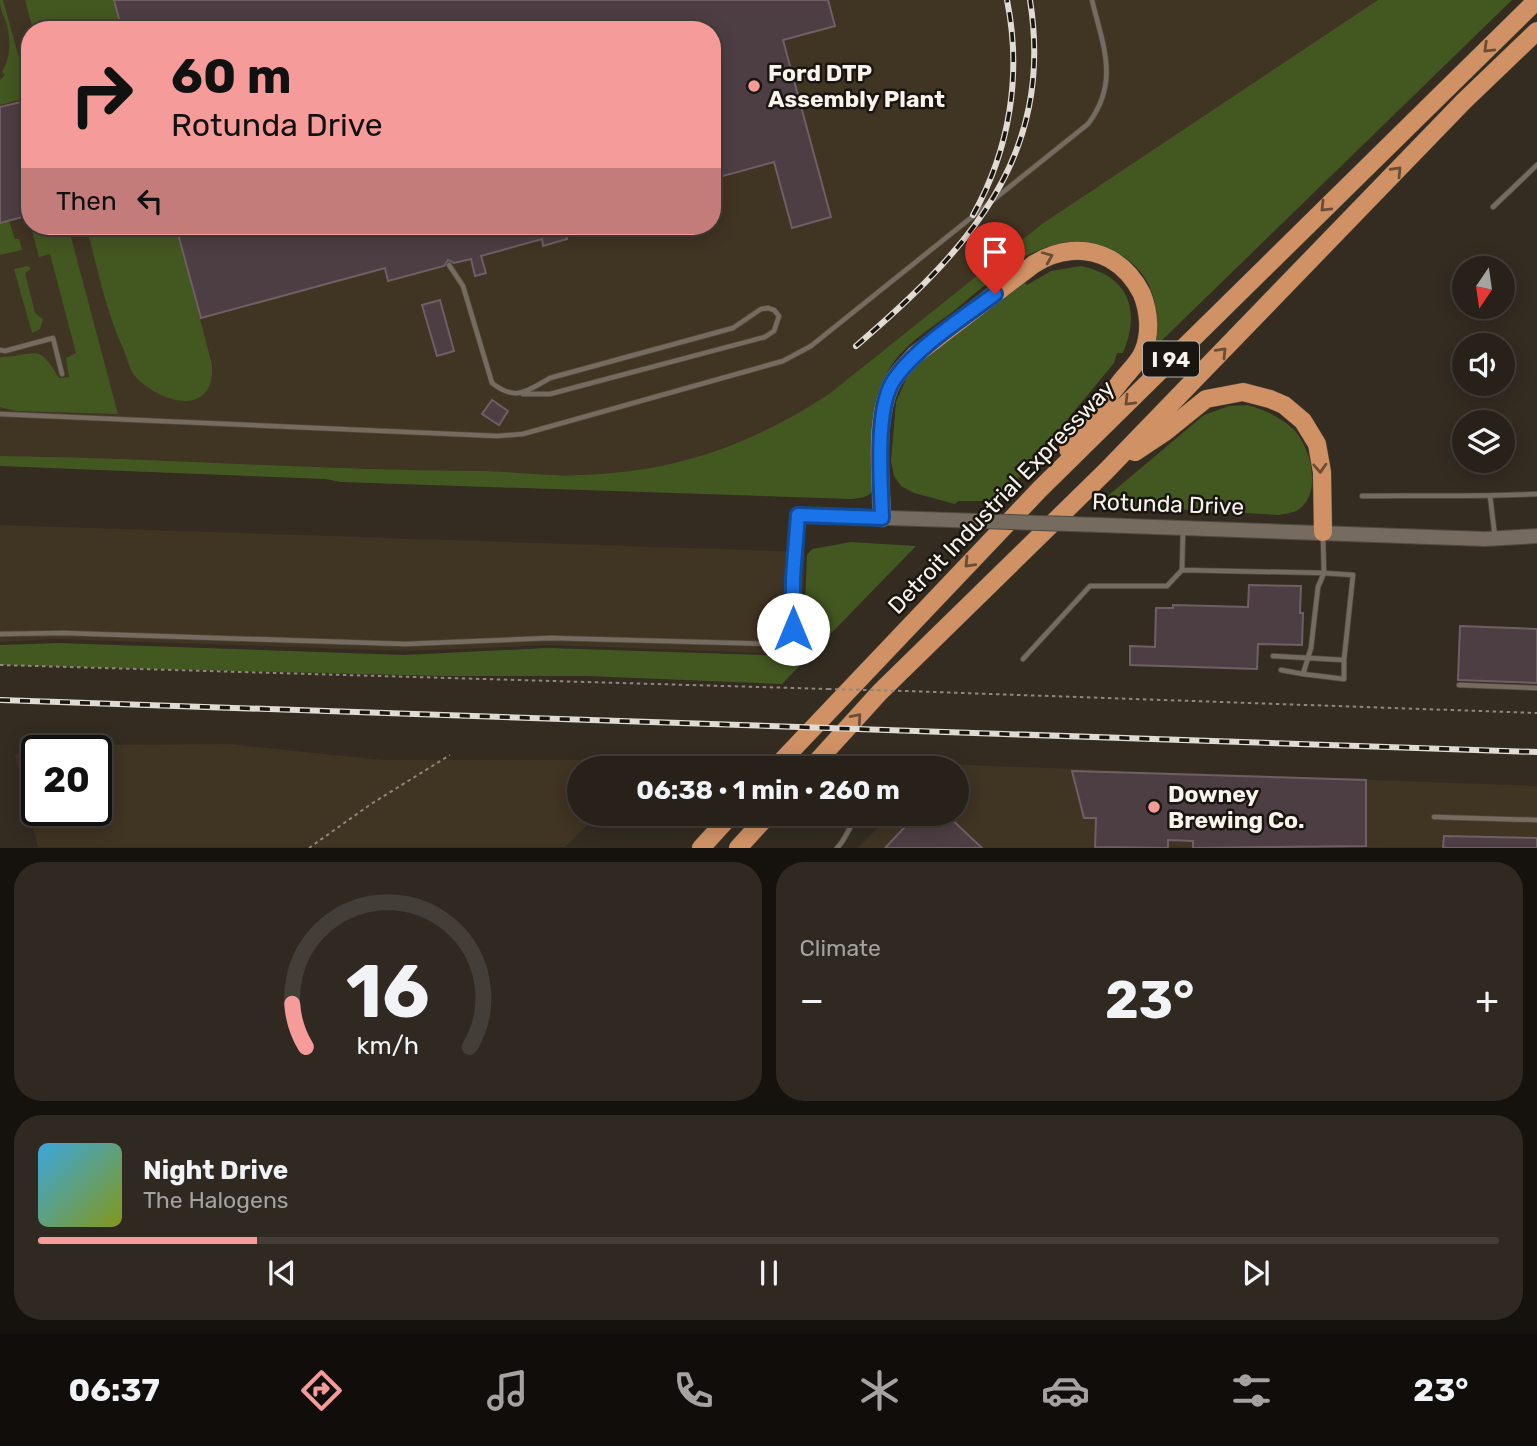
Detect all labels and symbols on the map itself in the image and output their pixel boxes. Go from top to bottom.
one-way arrow [1483,39,1496,52]
place label: Ford DTP Assembly Plant [768,59,945,113]
marker: Ford DTP Assembly Plant [746,78,762,94]
one-way arrow [1388,166,1401,179]
one-way arrow [1321,199,1334,212]
pin [965,222,1025,294]
one-way arrow [1041,252,1053,266]
north arrow [1452,256,1516,318]
road number: I 94 [1143,342,1199,376]
one-way arrow [1213,347,1226,360]
street label: Detroit Industrial Expressway [882,374,1120,620]
one-way arrow [1124,393,1137,406]
one-way arrow [1313,463,1328,474]
street label: Rotunda Drive [1091,487,1245,521]
one-way arrow [965,555,977,568]
position arrow [756,592,830,666]
one-way arrow [849,713,861,726]
speed limit sign: 20 [21,735,112,826]
place label: Downey Brewing Co. [1168,780,1305,834]
marker: Downey Brewing Co. [1146,799,1162,815]

